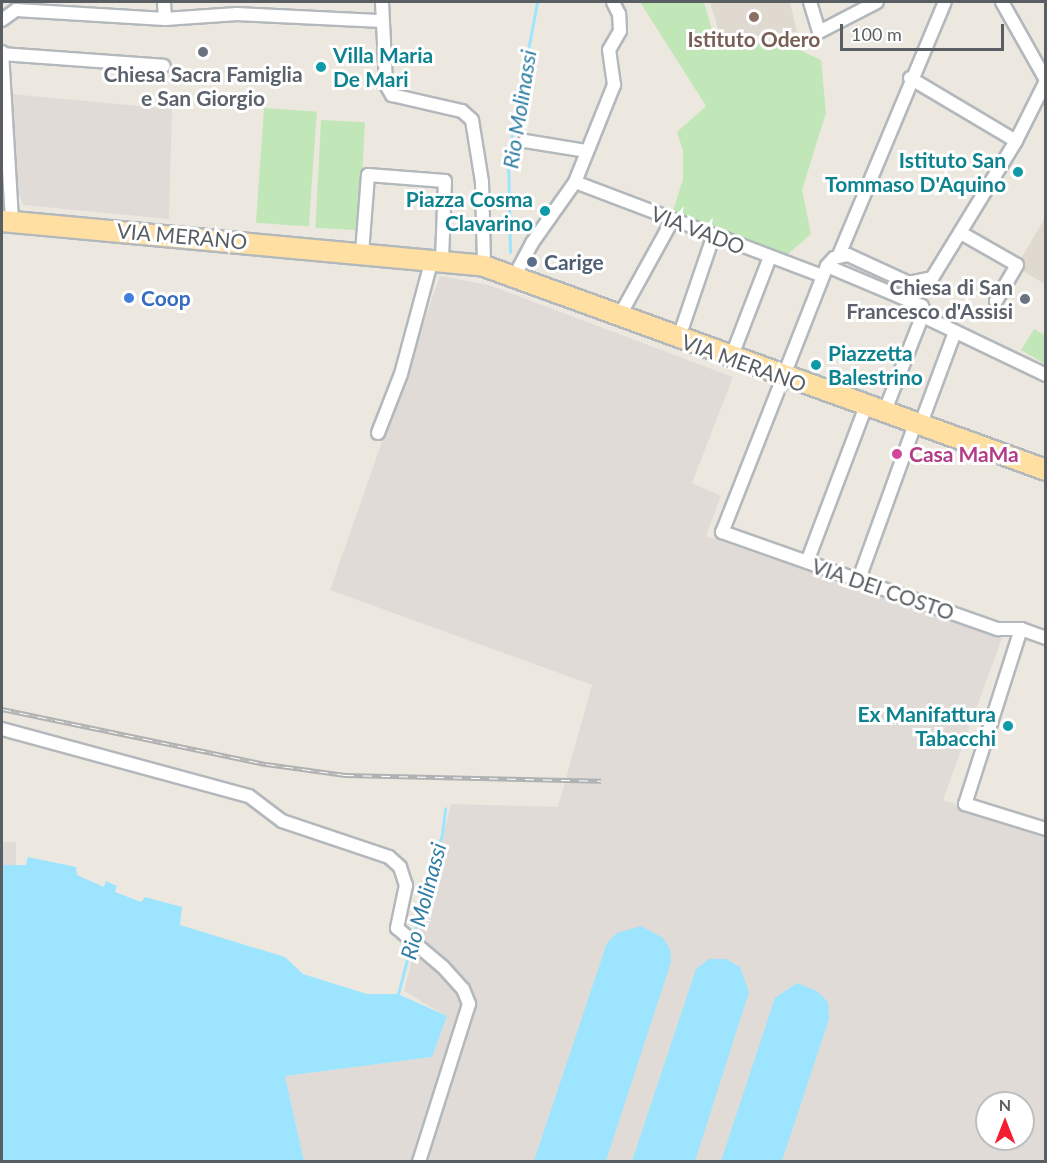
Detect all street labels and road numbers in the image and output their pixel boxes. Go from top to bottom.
street label: VIA VADO [647,200,749,260]
street label: VIA MERANO [115,218,249,254]
street label: VIA MERANO [678,329,810,397]
street label: VIA DEI COSTO [808,553,958,625]

